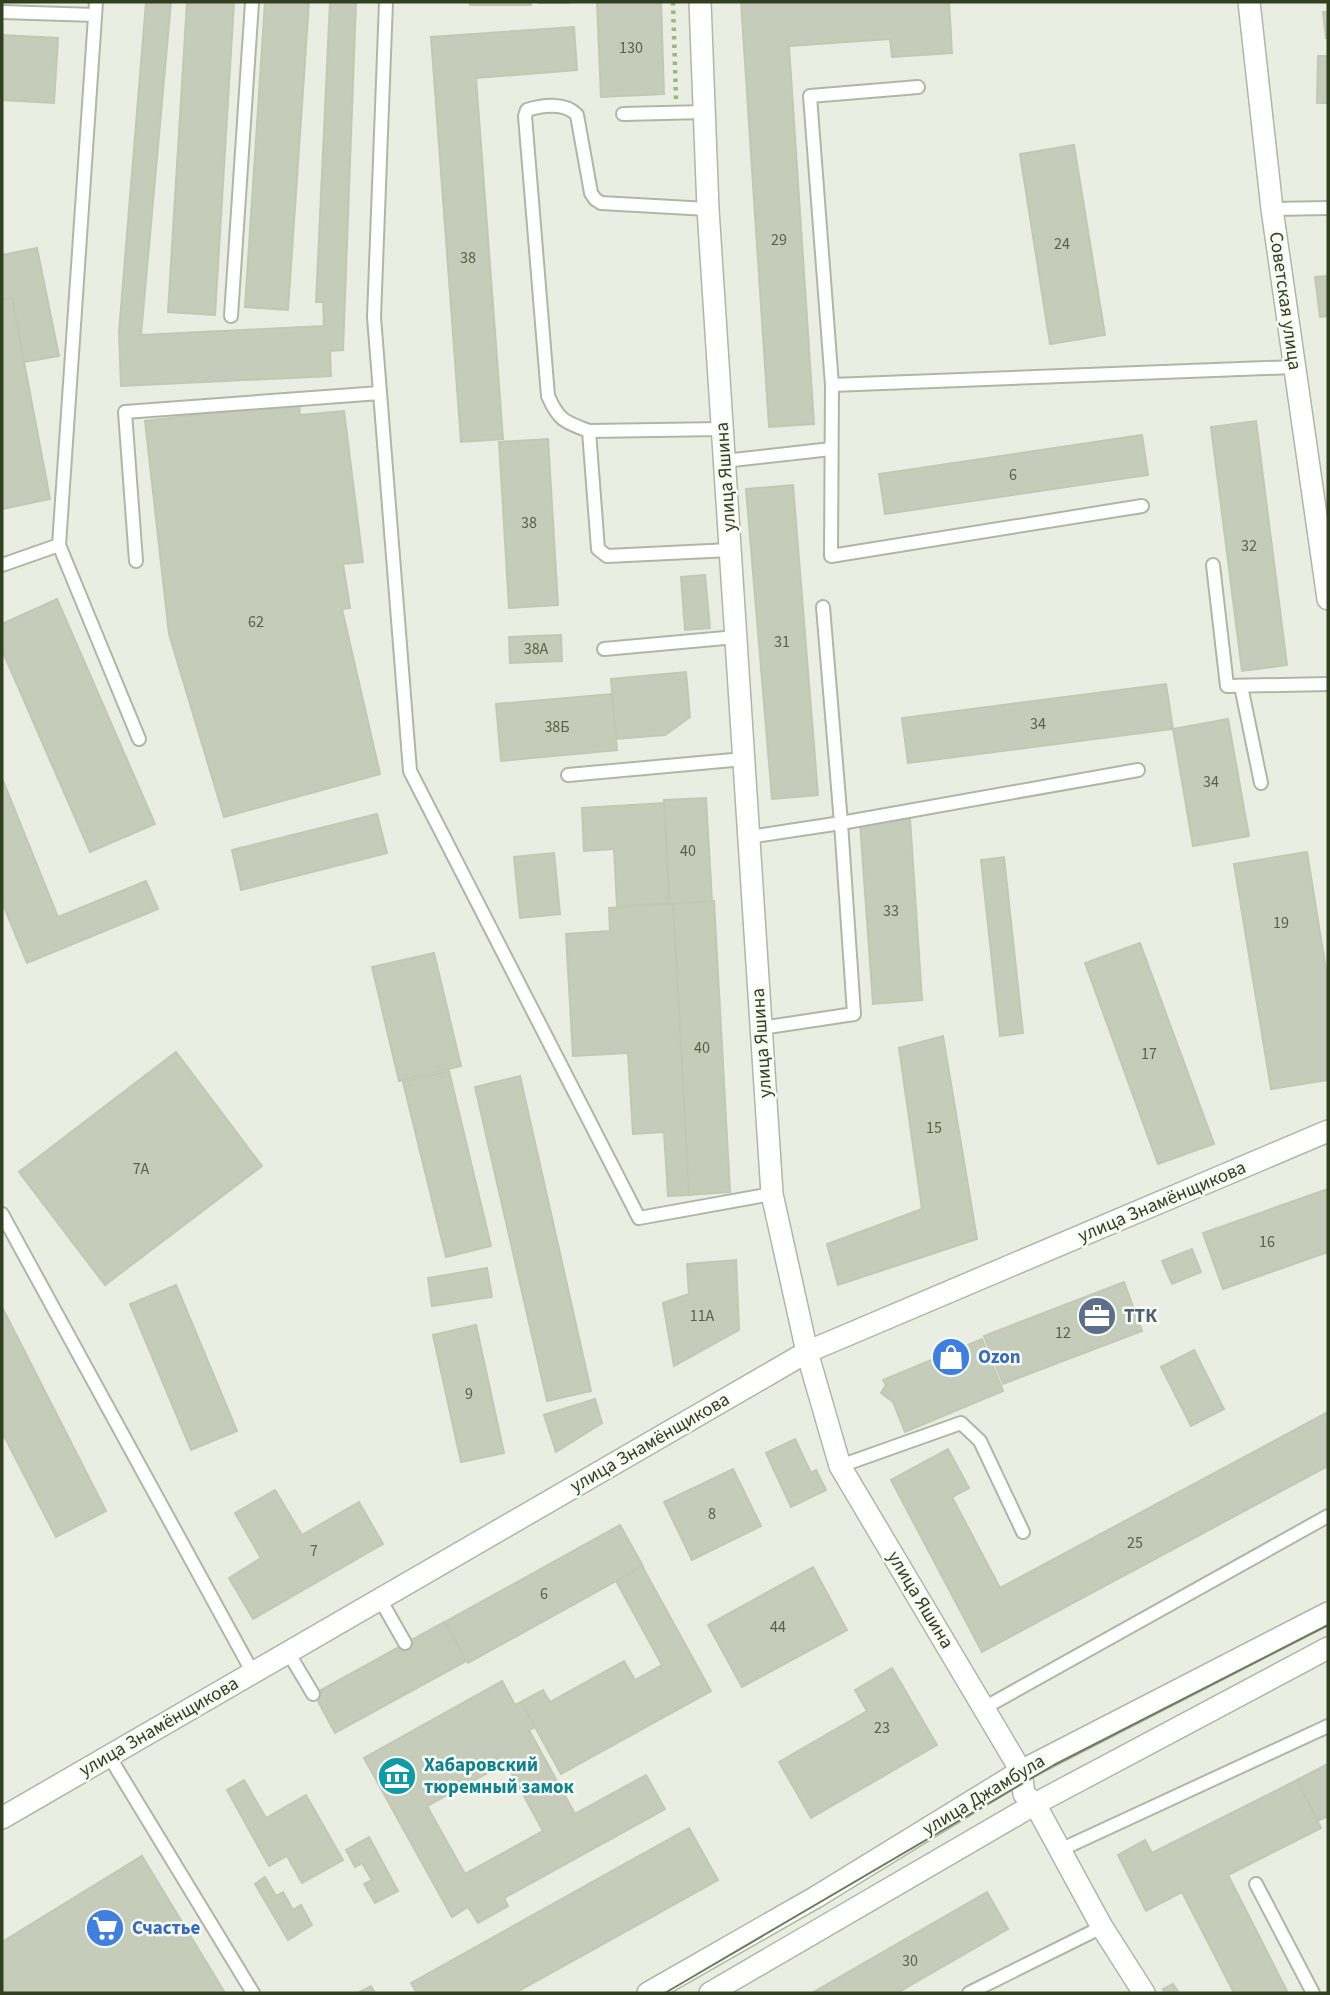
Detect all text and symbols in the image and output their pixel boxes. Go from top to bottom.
house number: 130 [619,37,643,59]
house number: 29 [771,229,787,251]
street label: Советская улица [1262,230,1308,372]
house number: 24 [1054,233,1070,255]
house number: 38 [460,247,476,269]
street label: улица Яшина [709,421,743,533]
house number: 6 [1009,464,1017,486]
house number: 38 [521,512,537,534]
house number: 32 [1241,535,1257,557]
house number: 62 [248,611,264,633]
house number: 31 [774,631,790,653]
house number: 38А [524,638,549,660]
house number: 34 [1030,713,1046,735]
house number: 38Б [544,716,570,738]
house number: 34 [1203,771,1219,793]
house number: 40 [680,840,696,862]
house number: 33 [883,900,899,922]
house number: 19 [1273,912,1289,934]
street label: улица Яшина [745,987,779,1099]
house number: 40 [694,1037,710,1059]
house number: 17 [1141,1043,1157,1065]
house number: 15 [926,1117,942,1139]
street label: улица Знамёнщикова [1074,1154,1250,1250]
house number: 7А [133,1158,150,1180]
house number: 16 [1259,1231,1275,1253]
office icon: ТТК [1076,1295,1118,1337]
place label: ТТК [1124,1303,1157,1330]
house number: 11А [690,1305,715,1327]
house number: 12 [1055,1322,1071,1344]
shop icon: Ozon [930,1336,972,1378]
place label: Ozon [978,1344,1021,1371]
house number: 9 [465,1383,473,1405]
street label: улица Знамёнщикова [565,1386,735,1500]
house number: 8 [708,1503,716,1525]
house number: 25 [1127,1532,1143,1554]
house number: 7 [310,1540,318,1562]
street label: улица Яшина [880,1546,960,1654]
house number: 6 [540,1583,548,1605]
house number: 44 [770,1616,786,1638]
street label: улица Знамёнщикова [74,1670,244,1784]
house number: 23 [874,1717,890,1739]
street label: улица Джамбула [918,1748,1050,1842]
place label: Хабаровский тюремный замок [424,1752,574,1801]
museum icon: Хабаровский тюремный замок [376,1755,418,1797]
supermarket icon: Счастье [84,1907,126,1949]
place label: Счастье [132,1915,201,1942]
house number: 30 [902,1950,918,1972]

